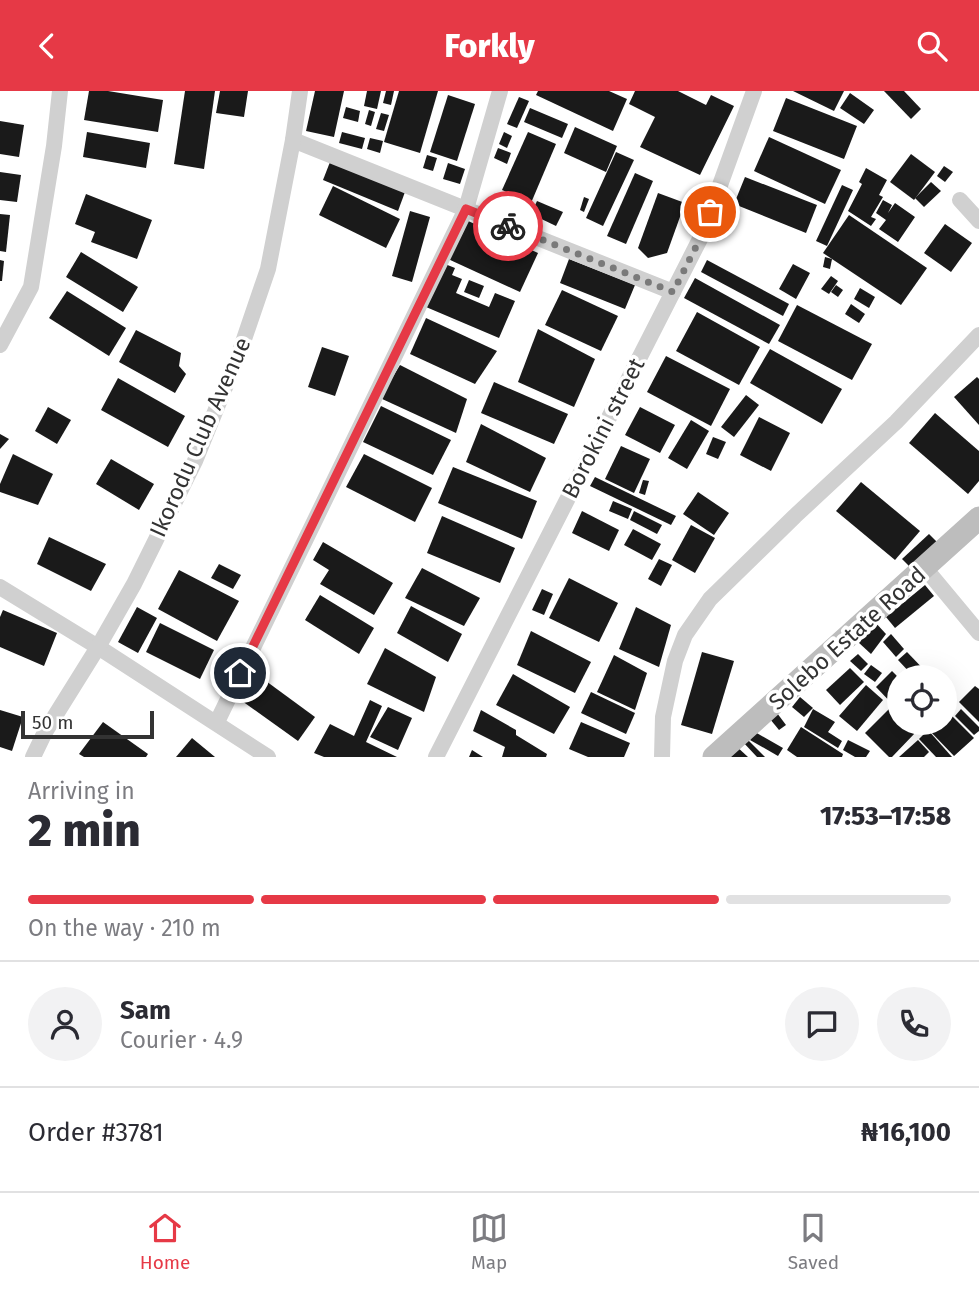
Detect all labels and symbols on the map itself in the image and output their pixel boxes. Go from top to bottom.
pin [680,182,740,242]
courier [473,191,543,261]
street label: Ikorodu Club Avenue [143,333,257,541]
street label: Borokini street [556,352,651,503]
street label: Solebo Estate Road [763,560,931,716]
pin [210,643,270,703]
scale bar [21,708,154,740]

